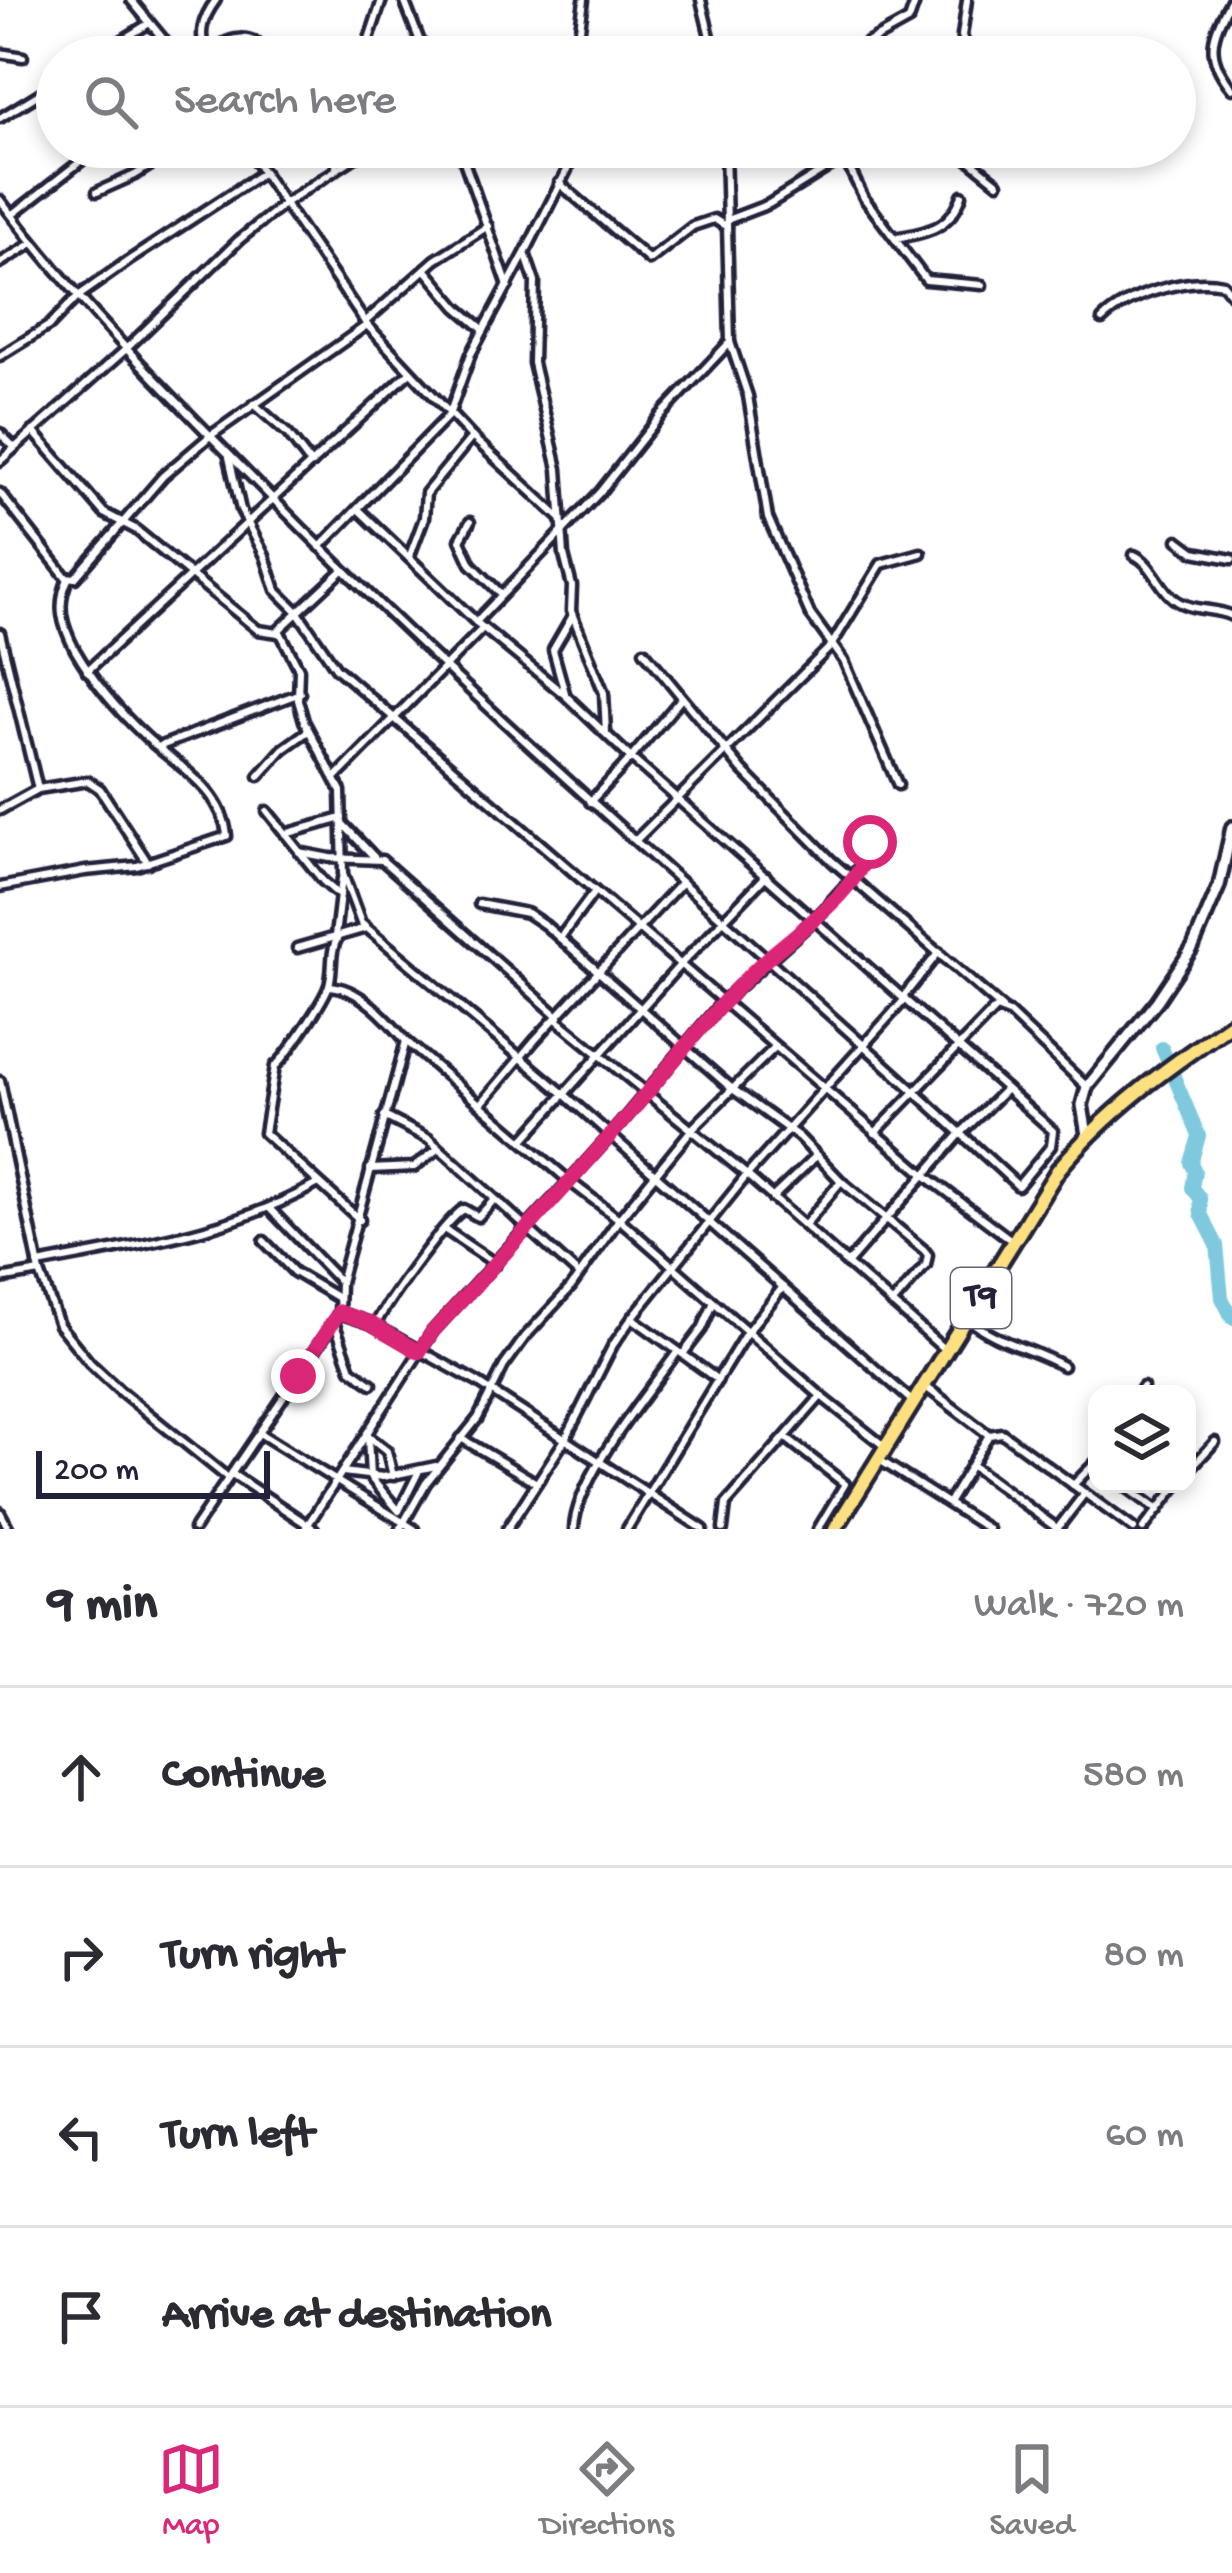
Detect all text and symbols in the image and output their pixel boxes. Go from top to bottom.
search box [36,36,1196,168]
icon: search [78,69,144,135]
text: Search here [174,76,396,129]
route start [843,815,897,869]
road number: T9 [951,1268,1011,1328]
route end [271,1349,325,1403]
map controls [1088,1385,1196,1493]
button: layers [1088,1385,1196,1493]
scale bar [36,1445,270,1498]
text: 200 m [54,1453,139,1491]
text: 9 min [48,1577,157,1637]
text: Walk · 720 m [974,1584,1184,1630]
icon: ahead [48,1744,114,1810]
text: Continue [162,1750,325,1803]
text: 580 m [1083,1754,1184,1800]
icon: right [48,1924,114,1990]
text: Turn right [162,1930,342,1983]
text: 80 m [1104,1934,1184,1980]
icon: left [48,2104,114,2170]
text: Turn left [162,2110,314,2163]
text: 60 m [1105,2114,1184,2160]
icon: arrive [48,2284,114,2350]
text: Arrive at destination [162,2290,551,2343]
tab: Map [158,2436,224,2546]
tab: Directions [540,2436,674,2546]
tab: Saved [990,2436,1074,2546]

